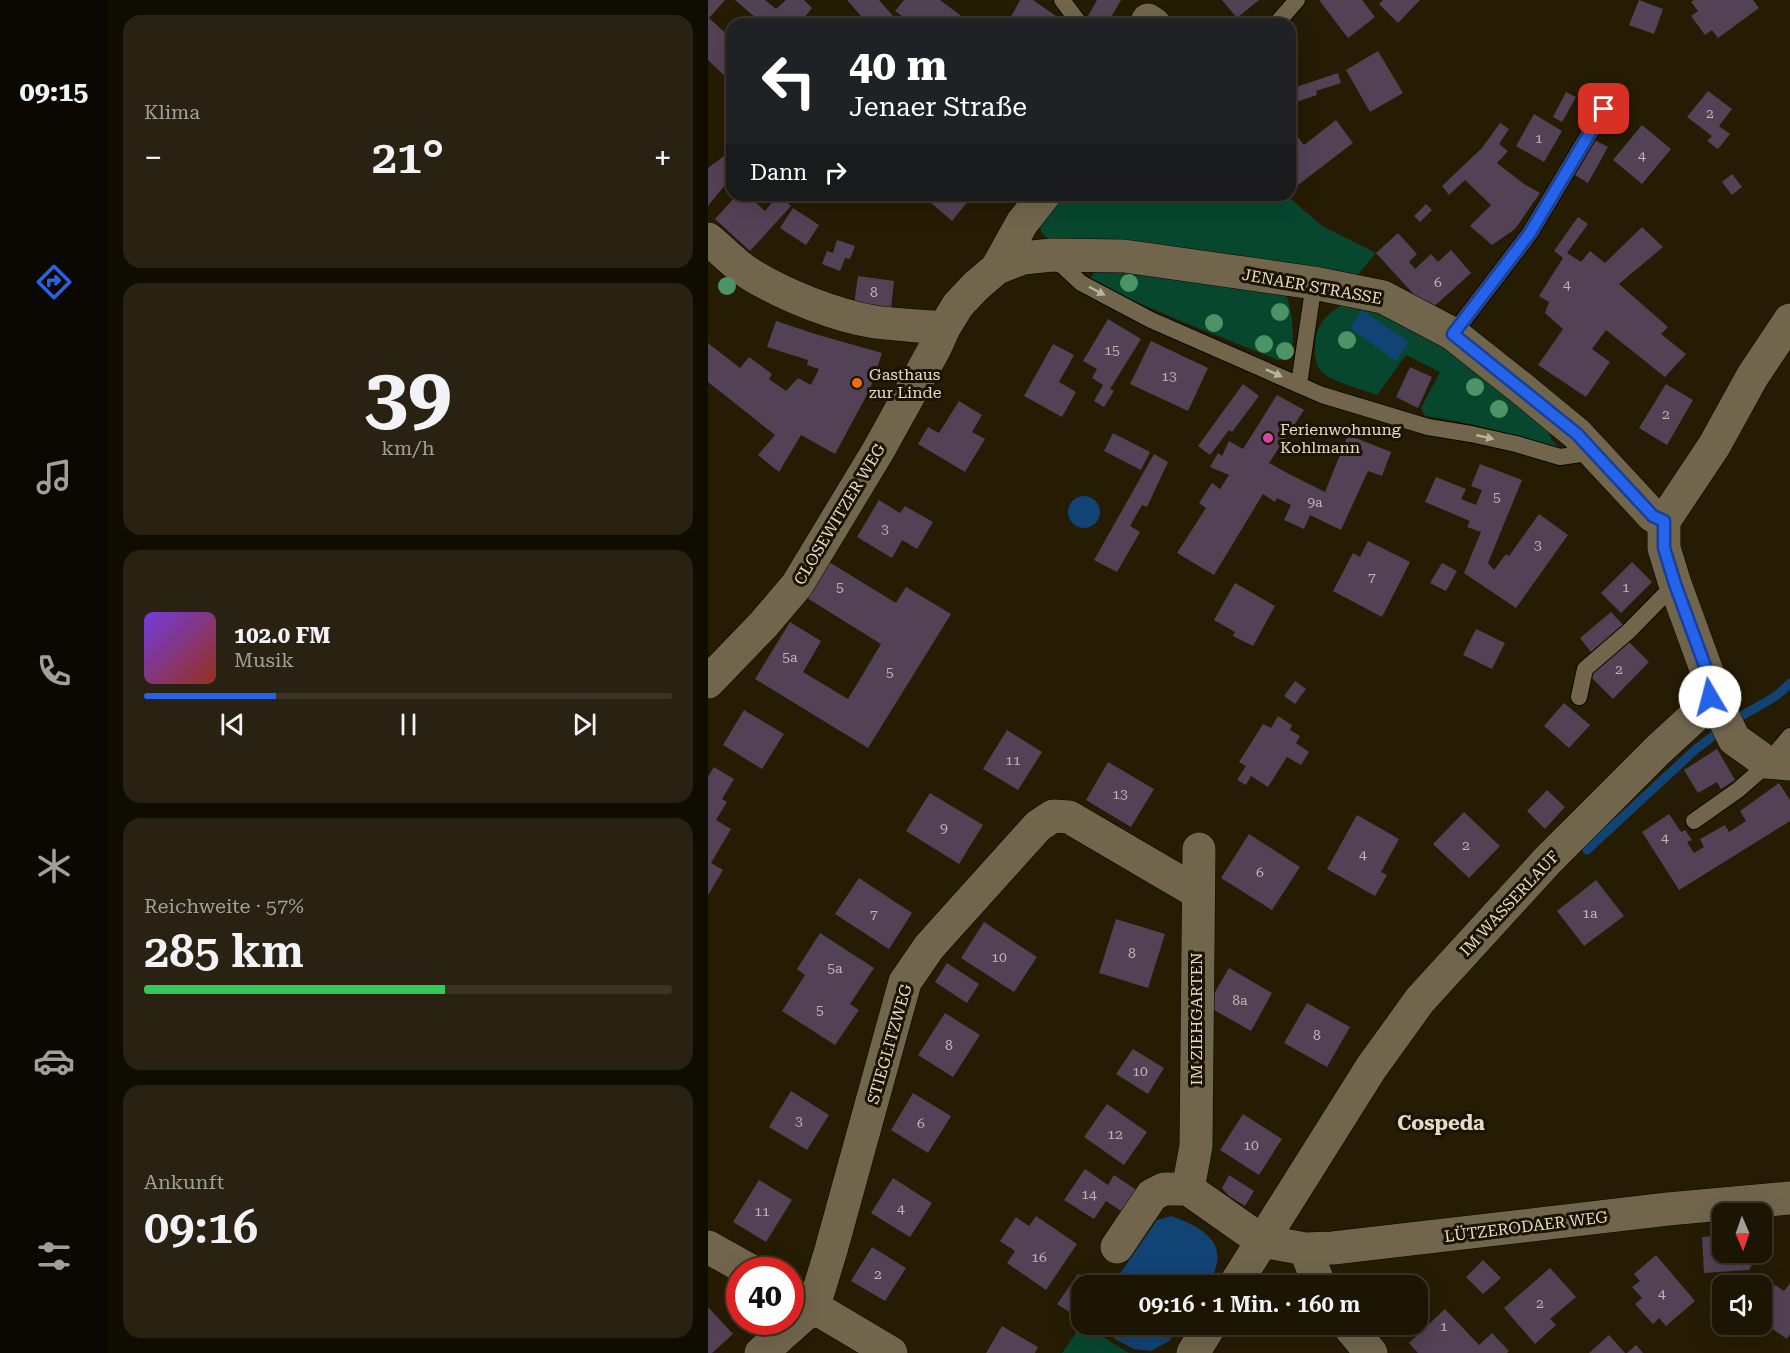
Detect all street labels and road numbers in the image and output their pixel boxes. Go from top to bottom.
street label: JENAER STRASSE [1240,265,1383,308]
street label: CLOSEWITZER WEG [790,440,889,588]
street label: IM WASSERLAUF [1456,847,1563,960]
street label: IM ZIEHGARTEN [1187,952,1206,1086]
street label: STIEGLITZWEG [863,981,916,1106]
street label: LÜTZERODAER WEG [1443,1207,1610,1246]

